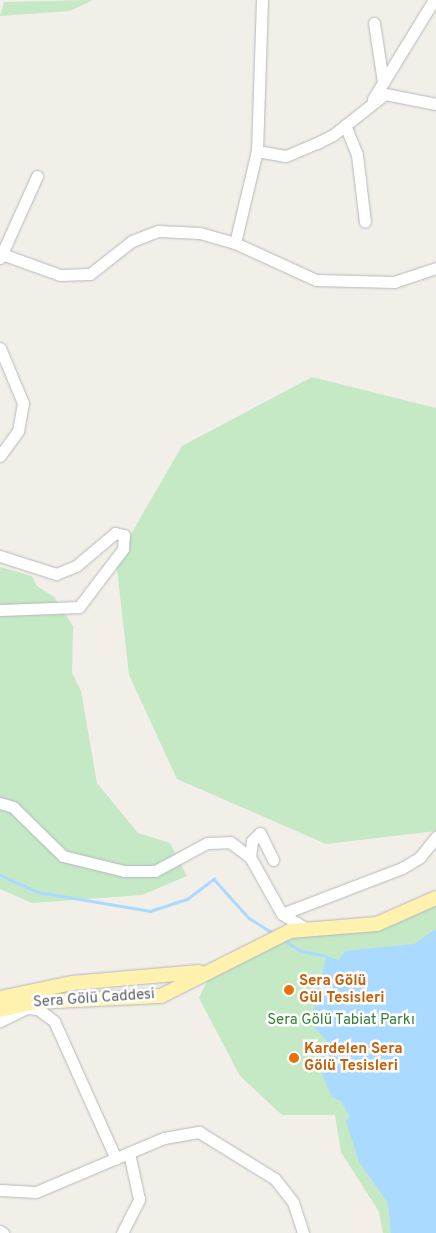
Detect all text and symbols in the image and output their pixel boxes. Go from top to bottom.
place label: Sera Gölü Gül Tesisleri [299,972,384,1007]
marker: Sera Gölü Gül Tesisleri [283,984,295,996]
street label: Sera Gölü Caddesi [33,986,155,1012]
park label: Sera Gölü Tabiat Parkı [267,1012,415,1030]
place label: Kardelen Sera Gölü Tesisleri [304,1040,403,1075]
marker: Kardelen Sera Gölü Tesisleri [288,1052,300,1064]

